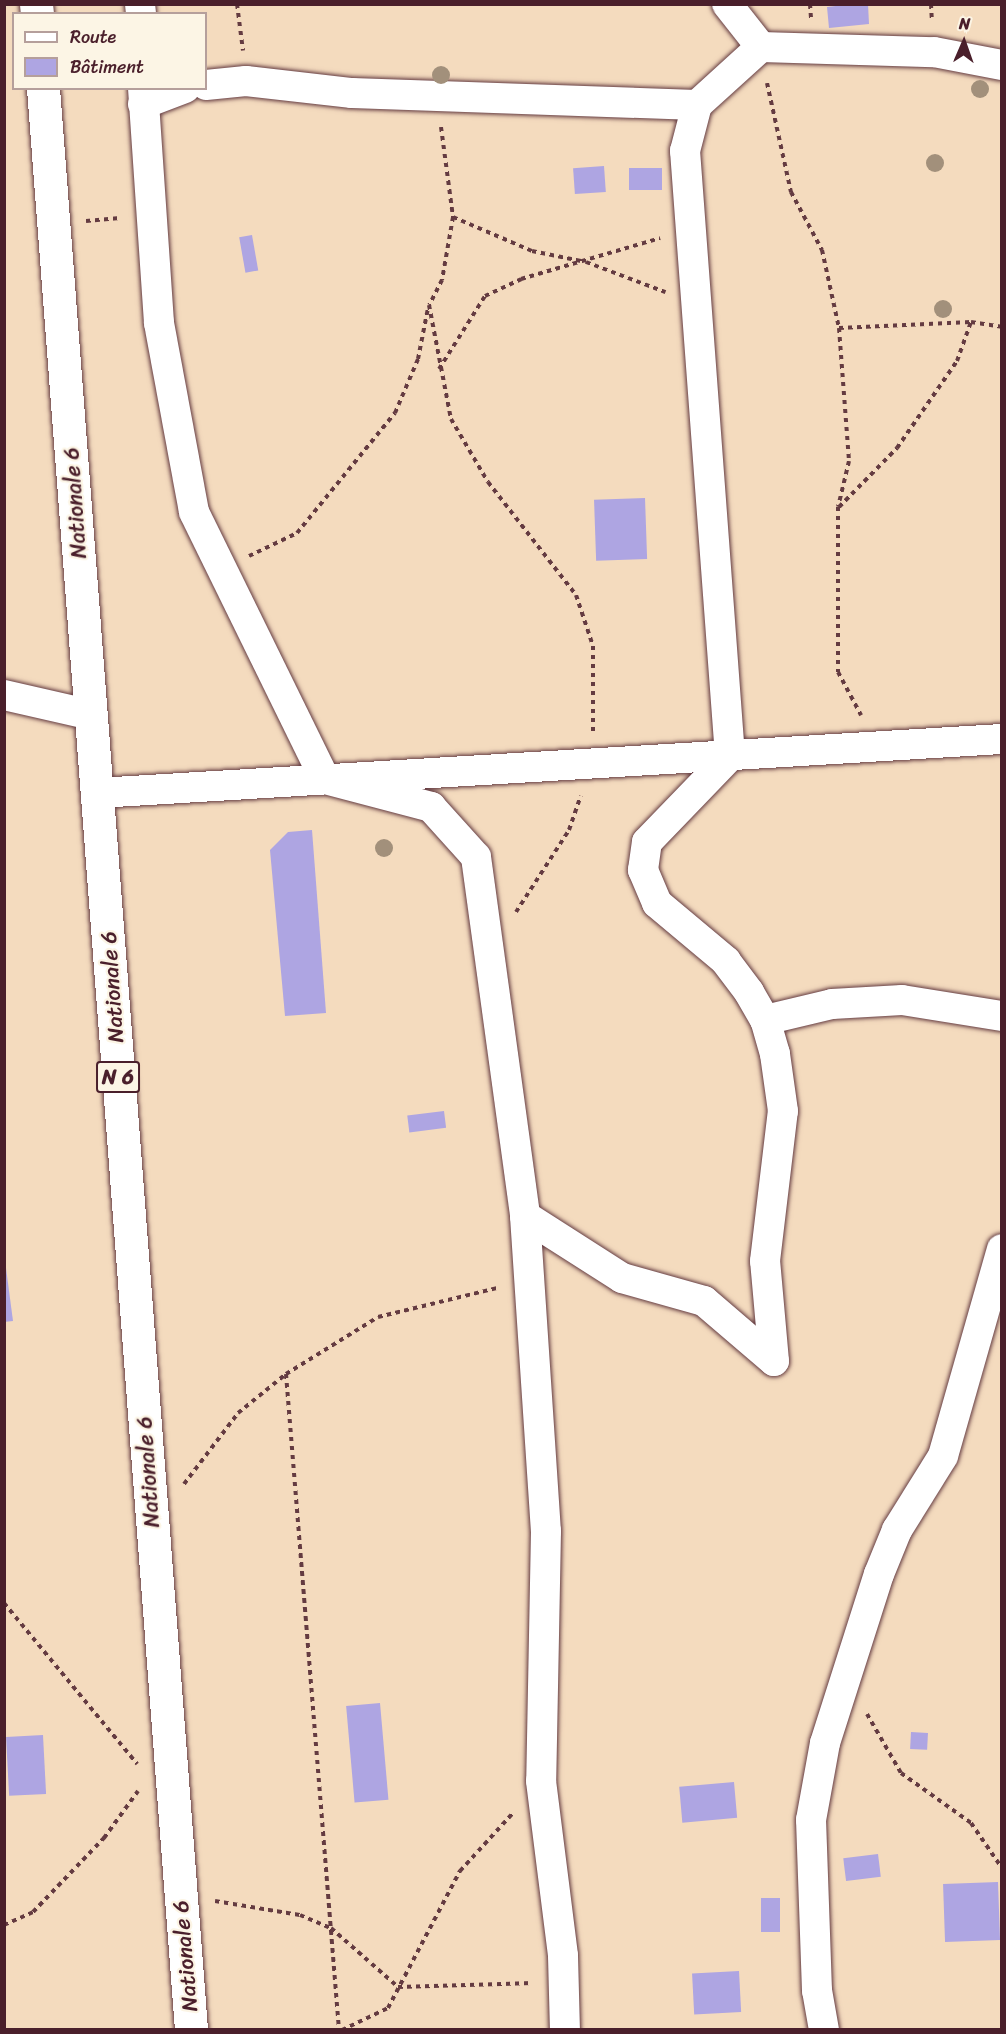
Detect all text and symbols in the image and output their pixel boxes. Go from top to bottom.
text: N [959,9,971,38]
legend [12,12,207,90]
north arrow [934,12,994,72]
text: Route [70,21,116,53]
text: Bâtiment [70,51,144,83]
street label: Nationale 6 [58,446,92,560]
street label: Nationale 6 [95,930,129,1044]
road number: N 6 [96,1059,140,1095]
street label: Nationale 6 [131,1415,165,1529]
street label: Nationale 6 [167,1899,203,2013]

